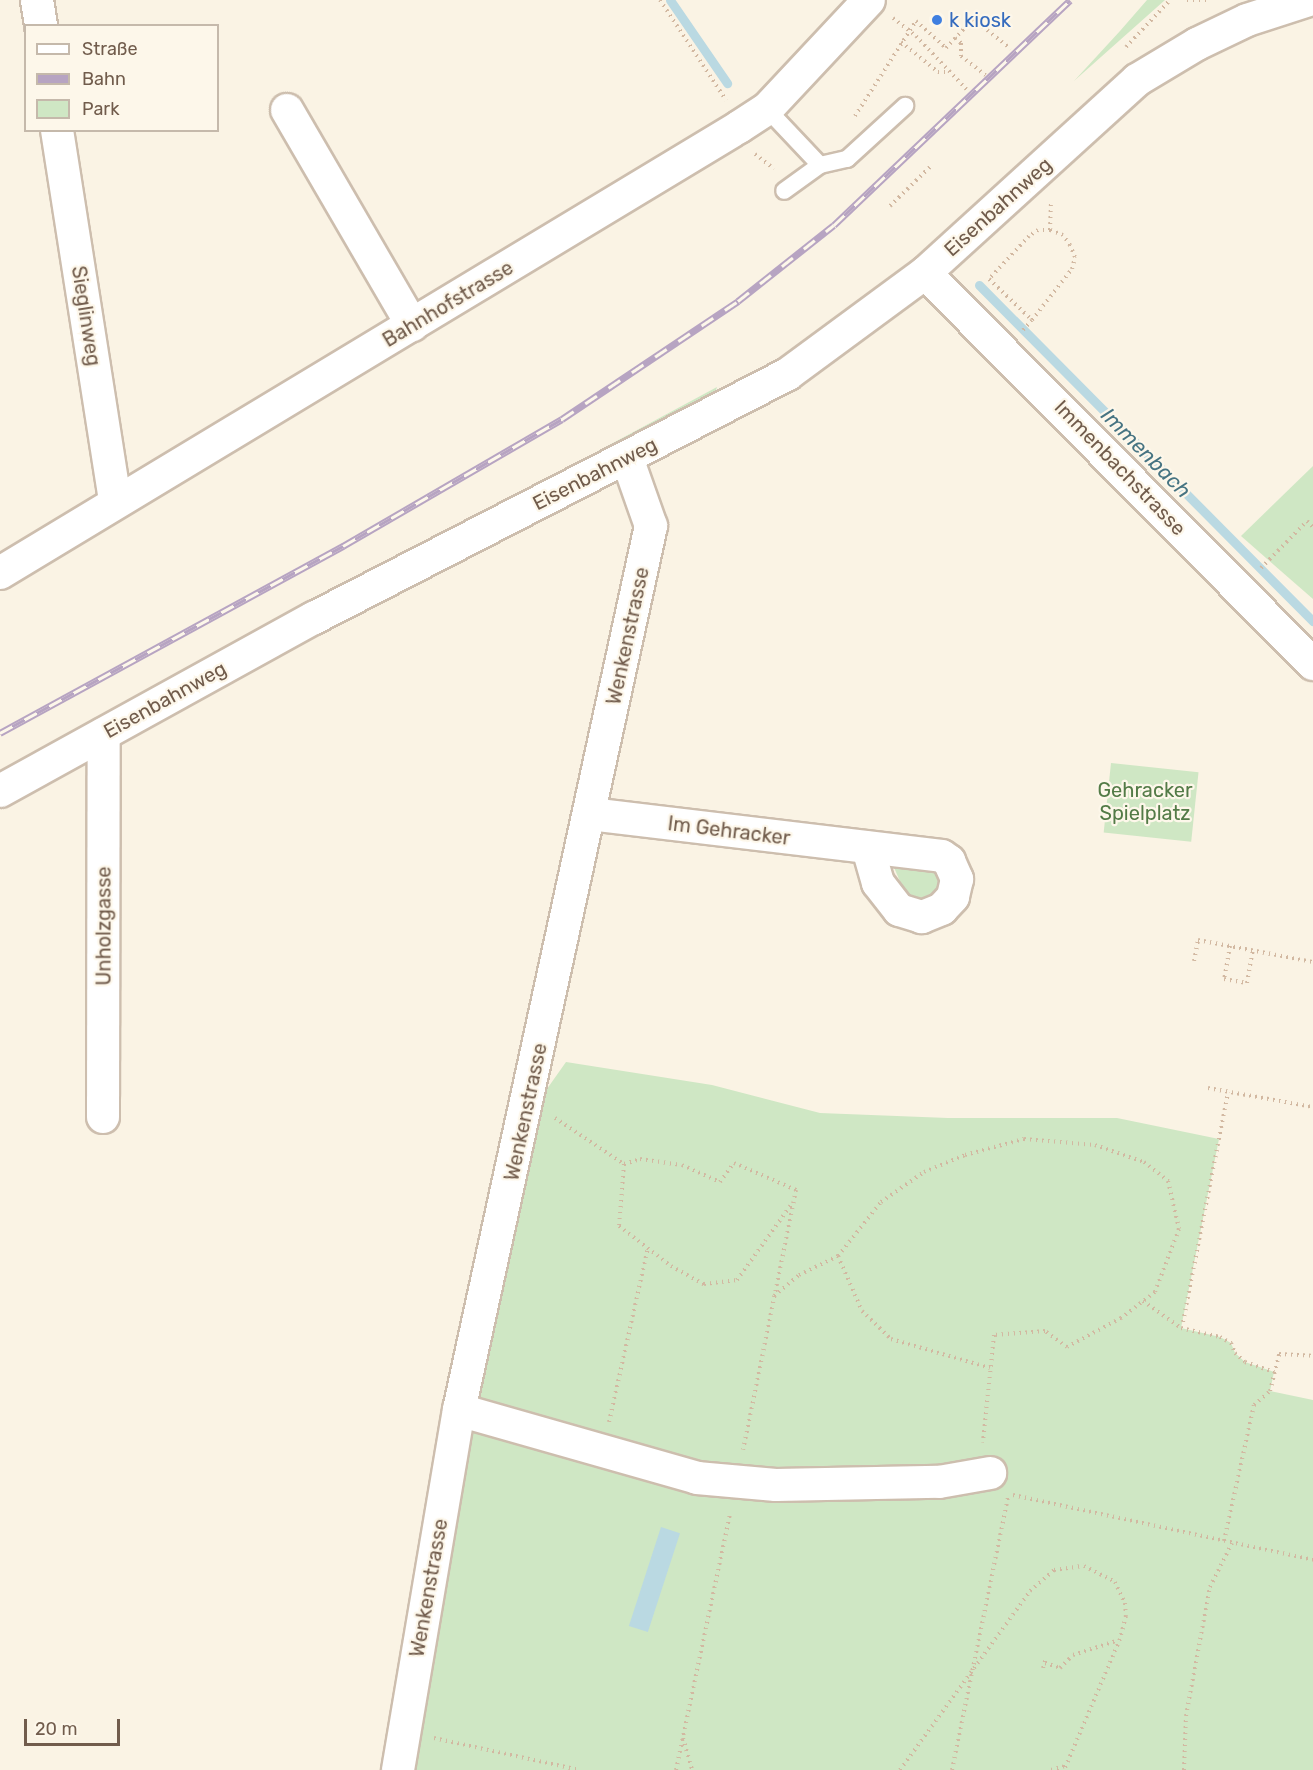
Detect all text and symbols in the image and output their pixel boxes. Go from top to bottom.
place label: k kiosk [949,8,1011,32]
marker: k kiosk [930,13,944,27]
legend [24,24,219,132]
text: Straße [82,38,138,60]
text: Bahn [82,68,126,90]
text: Park [82,98,119,120]
street label: Eisenbahnweg [939,152,1057,262]
street label: Bahnhofstrasse [378,256,518,352]
street label: Sieglinweg [66,264,106,368]
street label: Immenbachstrasse [1049,395,1191,541]
water label: Immenbach [1096,403,1196,503]
street label: Eisenbahnweg [529,432,661,516]
street label: Wenkenstrasse [602,565,654,707]
street label: Eisenbahnweg [99,656,231,744]
park label: Gehracker Spielplatz [1097,778,1193,825]
street label: Im Gehracker [666,812,792,850]
street label: Unholzgasse [92,866,116,986]
street label: Wenkenstrasse [500,1041,552,1183]
street label: Wenkenstrasse [405,1517,453,1659]
scale bar [27,1707,123,1745]
text: 20 m [35,1718,77,1740]

